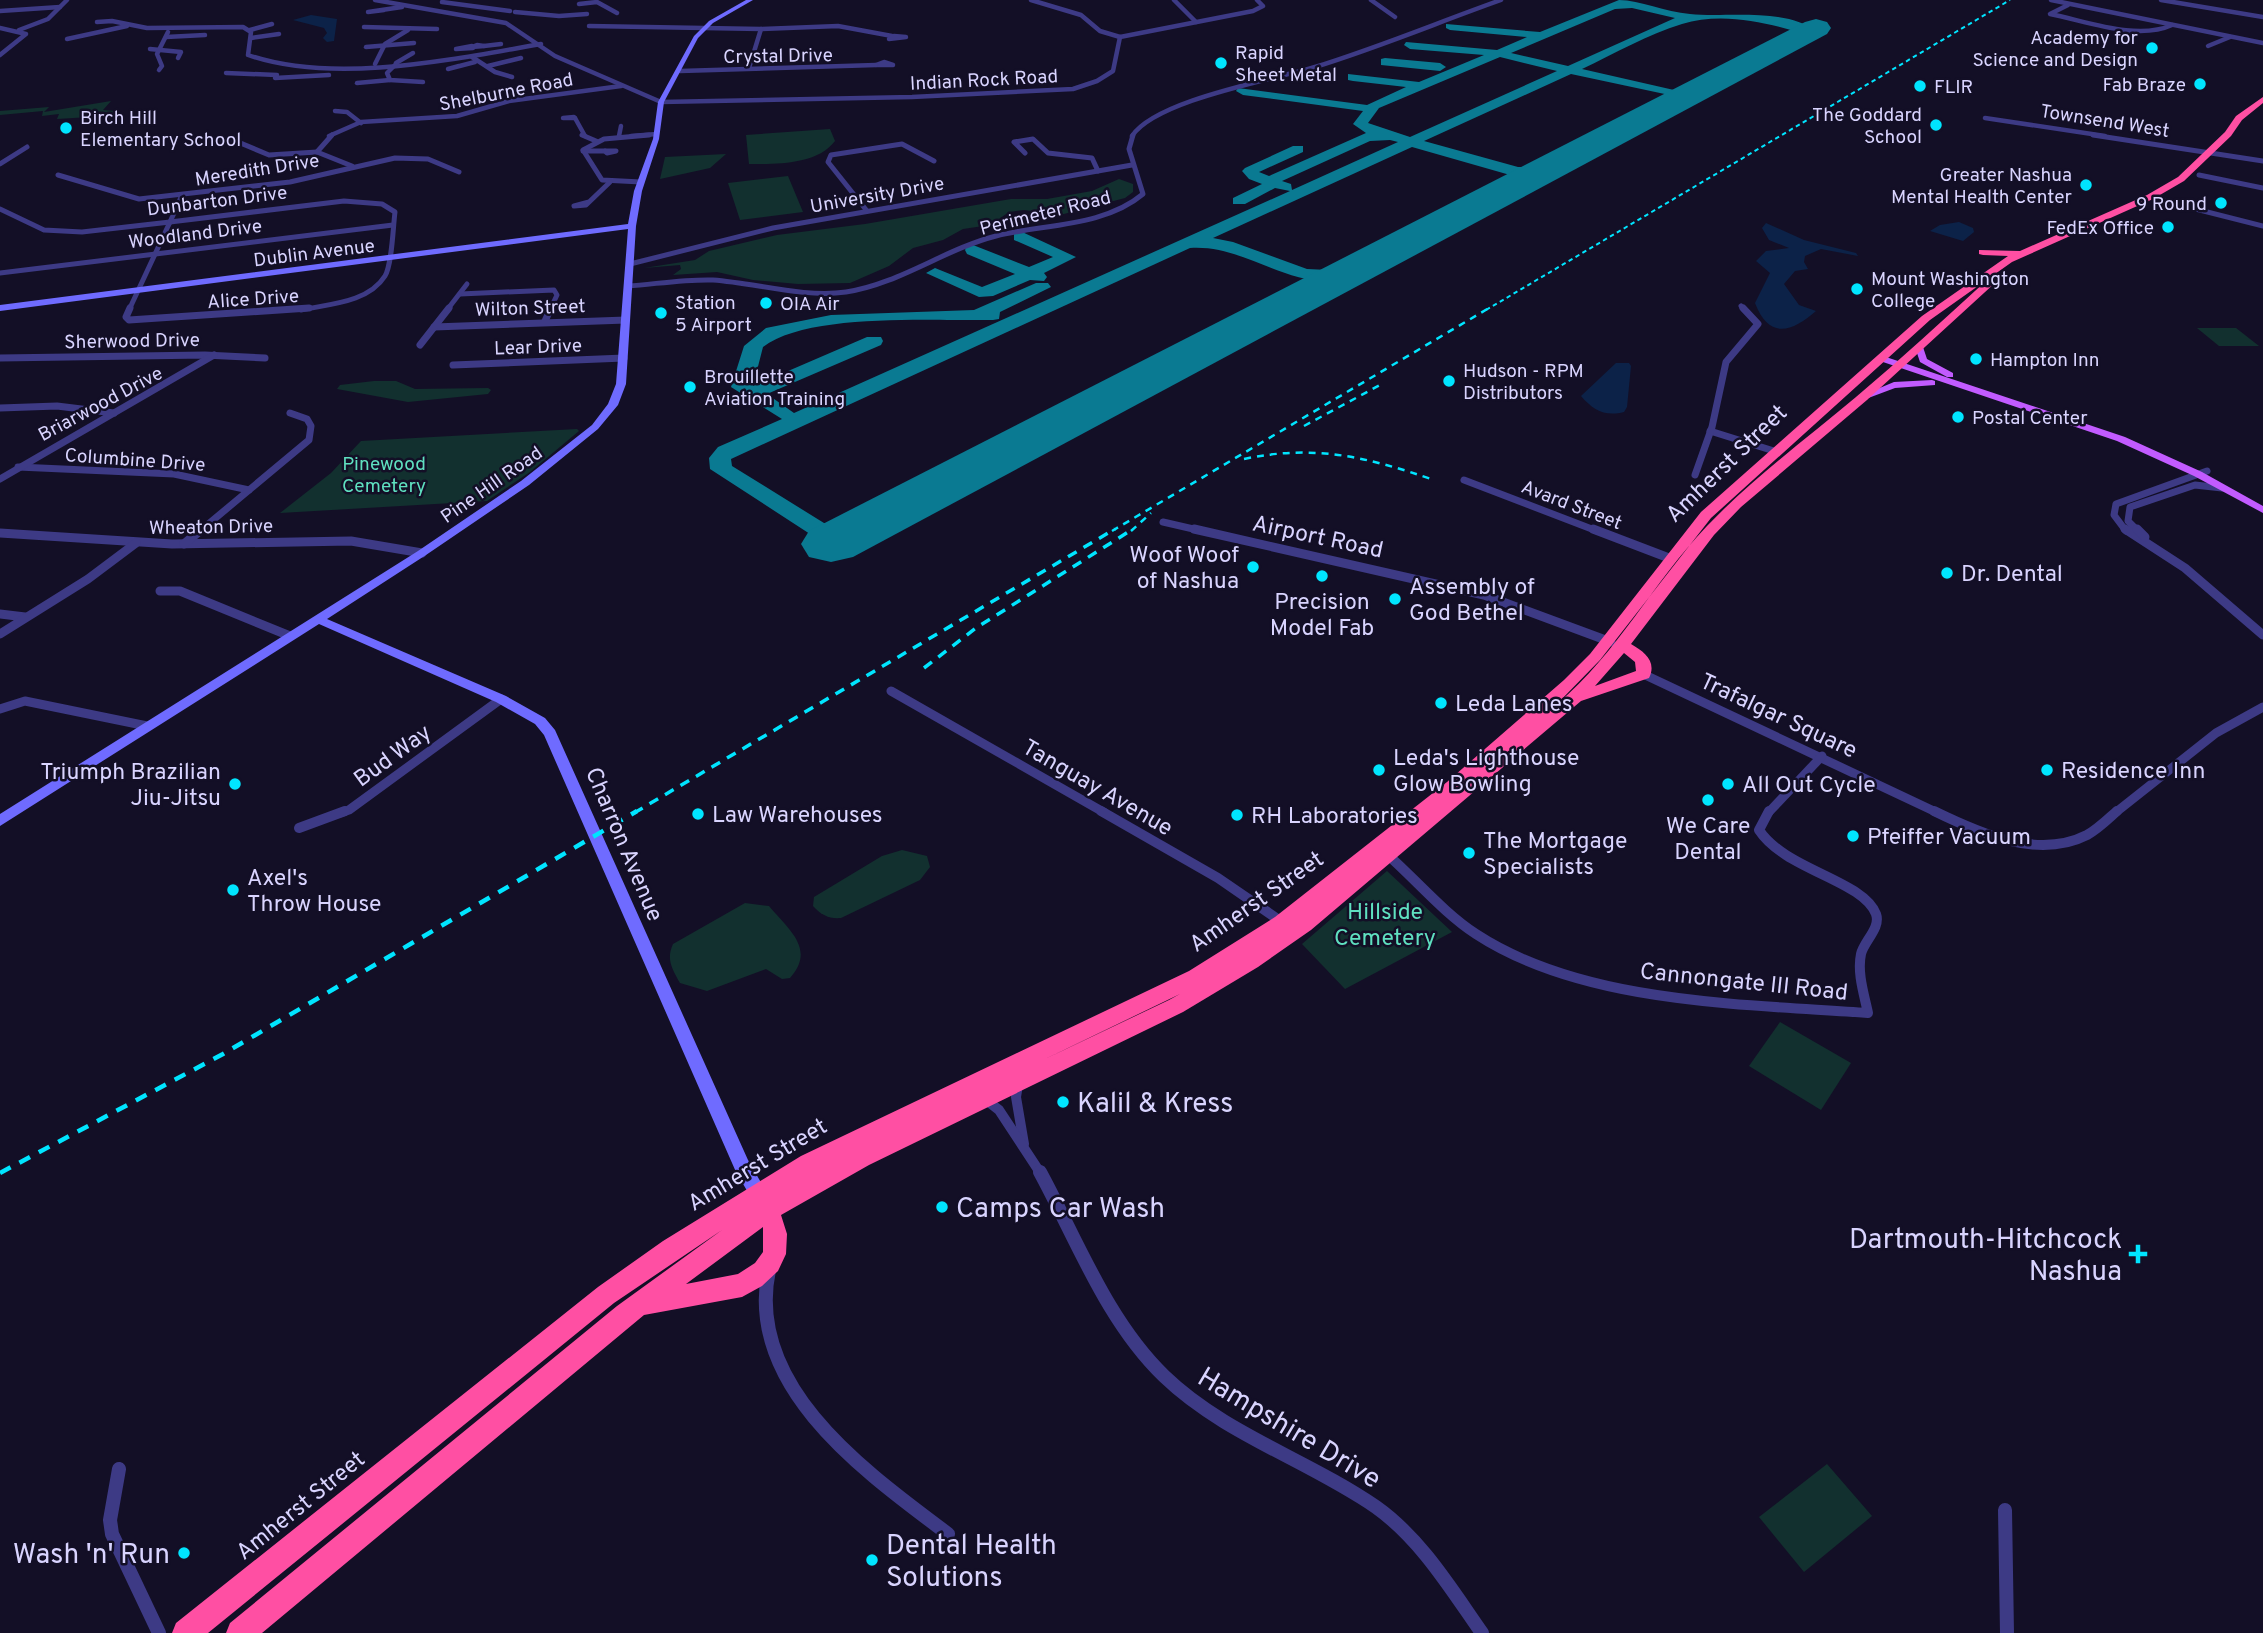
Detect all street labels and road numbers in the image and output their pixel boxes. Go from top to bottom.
street label: Crystal Drive [723,44,833,70]
street label: Indian Rock Road [909,65,1059,97]
street label: Shelburne Road [437,68,575,118]
street label: Townsend West [2038,100,2171,144]
street label: Meredith Drive [193,149,321,193]
street label: University Drive [808,172,946,220]
street label: Dunbarton Drive [146,181,289,222]
street label: Perimeter Road [977,186,1114,242]
street label: Woodland Drive [127,215,263,255]
street label: Dublin Avenue [252,235,376,273]
street label: Alice Drive [206,285,300,315]
street label: Wilton Street [474,295,586,323]
street label: Sherwood Drive [64,329,200,355]
street label: Lear Drive [494,334,582,362]
street label: Briarwood Drive [35,362,167,448]
street label: Amherst Street [1661,400,1795,530]
street label: Pine Hill Road [437,442,548,530]
street label: Columbine Drive [64,444,206,478]
street label: Avard Street [1518,476,1625,536]
street label: Airport Road [1249,510,1386,566]
street label: Wheaton Drive [149,515,273,541]
street label: Trafalgar Square [1695,668,1861,766]
street label: Bud Way [349,719,438,795]
street label: Tanguay Avenue [1016,734,1177,844]
street label: Charron Avenue [577,764,668,926]
street label: Amherst Street [1185,846,1330,960]
street label: Cannongate III Road [1638,958,1849,1009]
street label: Amherst Street [683,1113,833,1219]
street label: Hampshire Drive [1190,1361,1387,1498]
street label: Amherst Street [231,1446,372,1568]

